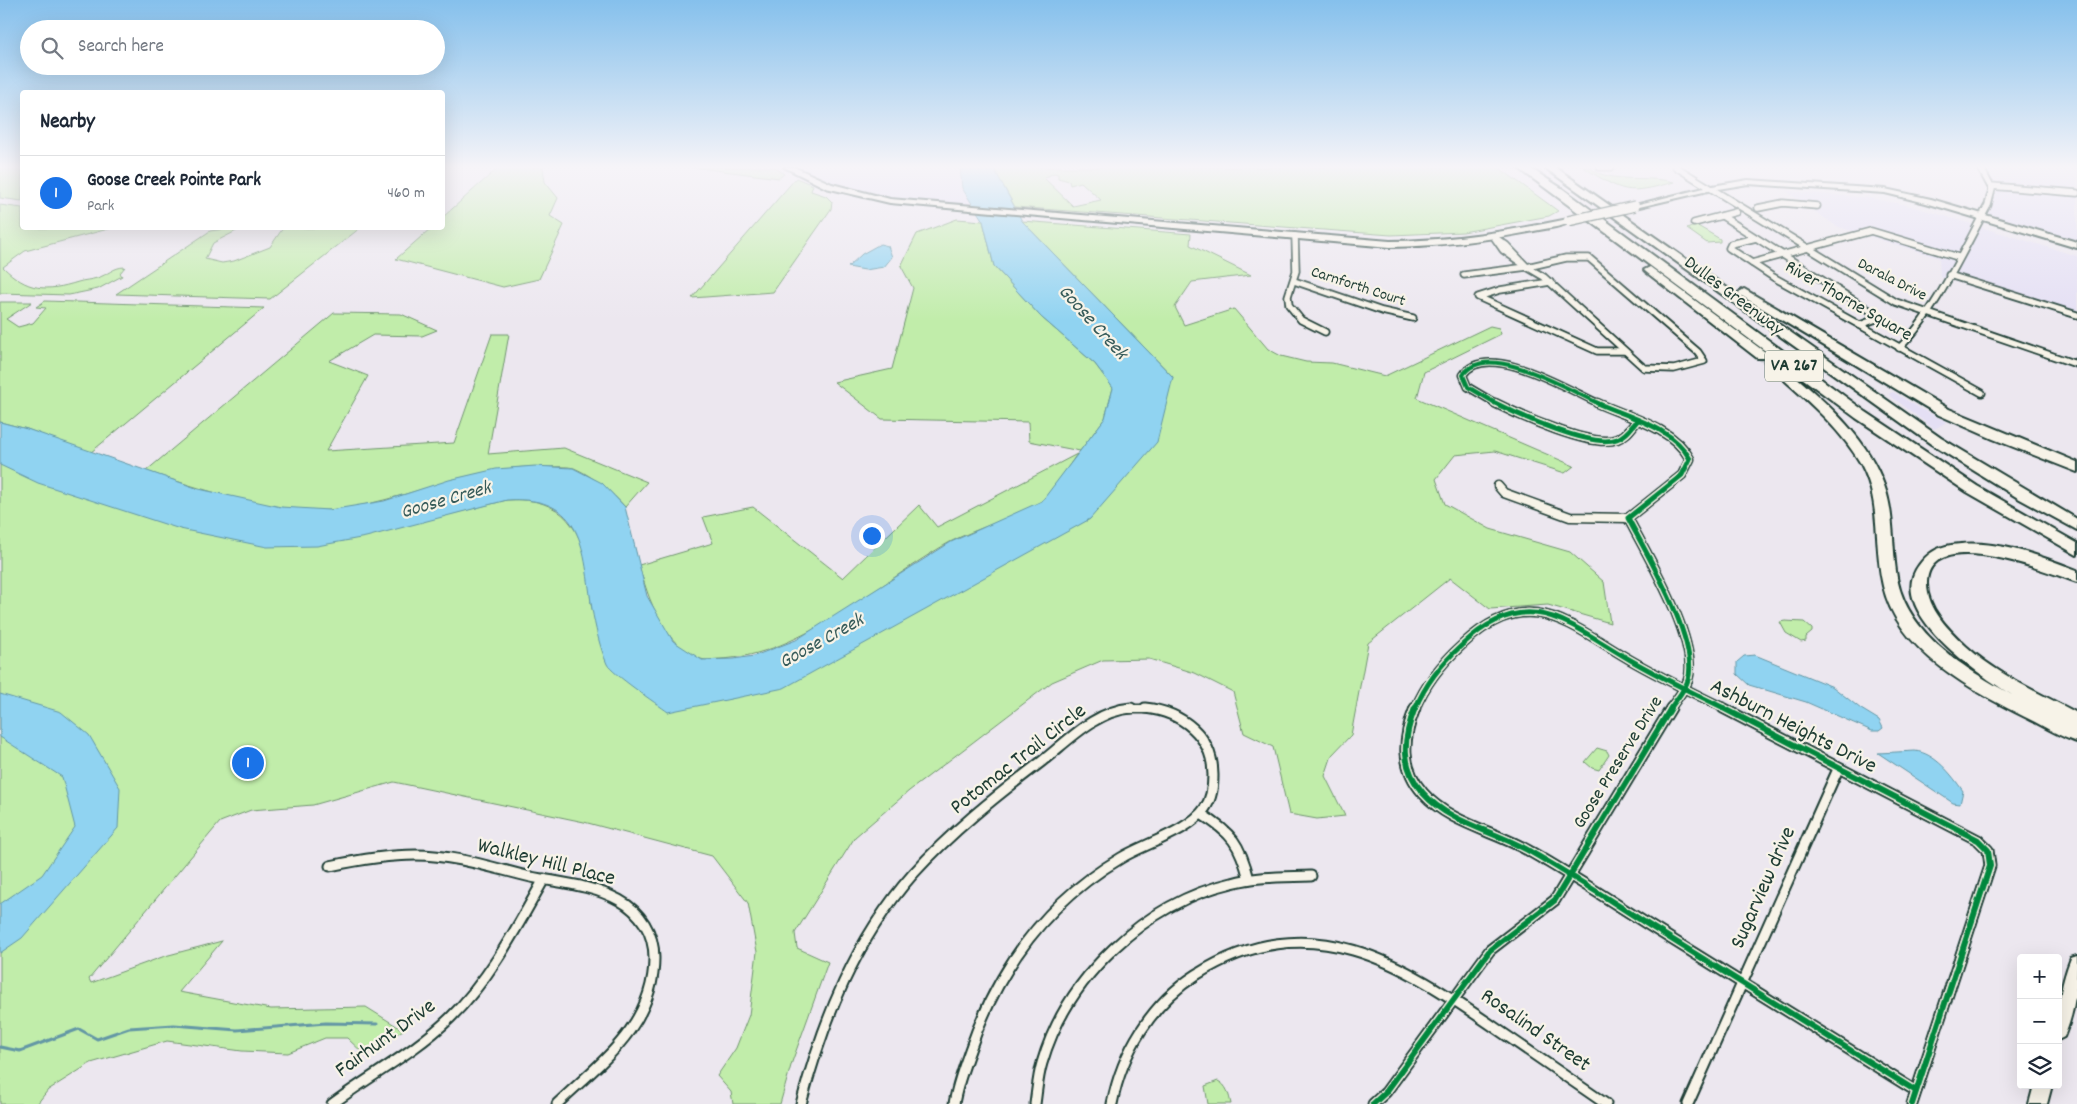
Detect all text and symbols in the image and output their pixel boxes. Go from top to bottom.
search box [20,20,445,75]
icon: search [38,34,66,62]
text: Search here [78,34,164,61]
text: Nearby [40,108,95,138]
text: Goose Creek Pointe Park [87,168,261,195]
text: 1 [54,182,58,205]
text: 460 m [387,182,425,205]
text: Park [87,195,114,218]
street label: Dulles Greenway [1677,250,1789,344]
street label: Darala Drive [1853,253,1931,307]
street label: River Thorne Square [1779,255,1917,349]
street label: Carnforth Court [1308,261,1408,313]
water label: Goose Creek [1051,279,1135,368]
road number: VA 267 [1765,351,1823,382]
water label: Goose Creek [398,474,496,527]
your location [859,523,885,549]
water label: Goose Creek [775,606,871,677]
street label: Ashburn Heights Drive [1704,672,1882,782]
street label: Goose Preserve Drive [1567,691,1671,835]
street label: Potomac Trail Circle [944,697,1094,823]
pin: 1 [232,744,264,782]
street label: Sugarview drive [1723,822,1805,954]
street label: Walkley Hill Place [474,831,618,895]
map controls [2017,954,2062,1089]
button: + [2017,954,2062,999]
street label: Rosalind Street [1474,982,1596,1080]
street label: Fairhunt Drive [329,992,443,1086]
button: − [2017,999,2062,1044]
button: layers [2017,1044,2062,1089]

